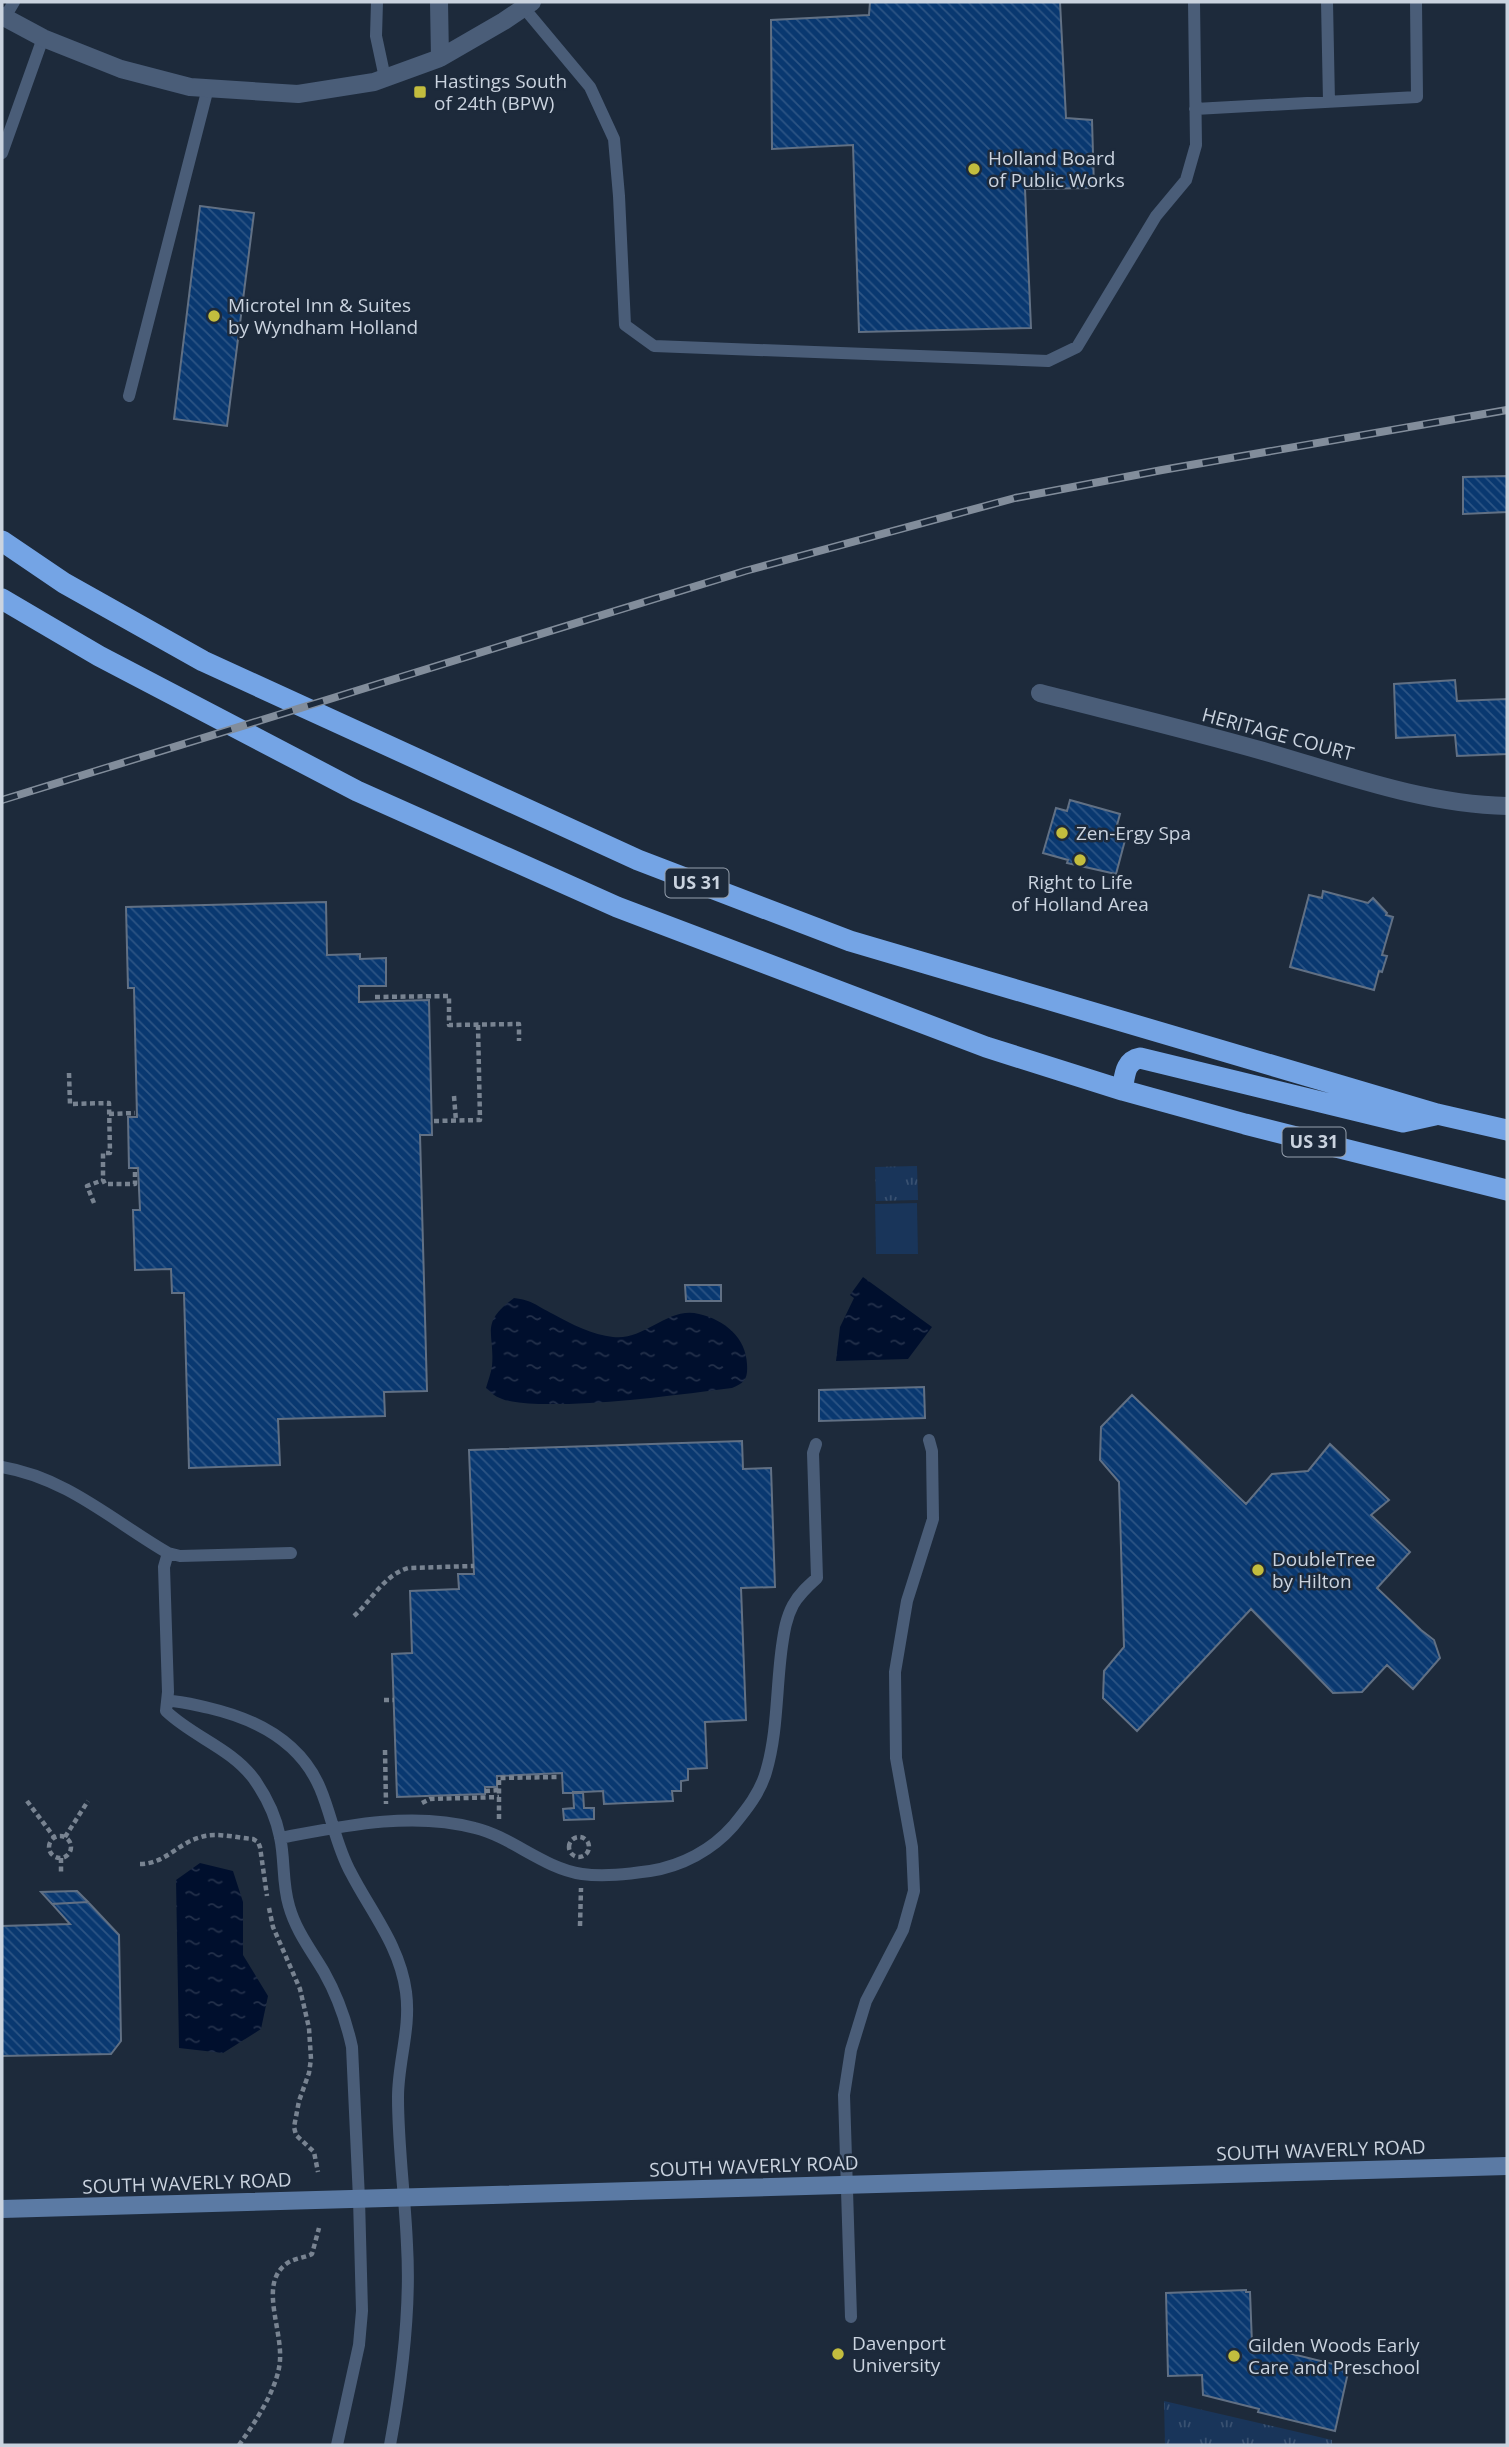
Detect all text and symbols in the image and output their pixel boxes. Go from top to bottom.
place label: Hastings South of 24th (BPW) [434,68,567,116]
marker: Hastings South of 24th (BPW) [412,84,428,100]
place label: Holland Board of Public Works [988,145,1125,193]
marker: Holland Board of Public Works [966,161,982,177]
place label: Microtel Inn & Suites by Wyndham Holland [228,292,418,340]
marker: Microtel Inn & Suites by Wyndham Holland [206,308,222,324]
street label: HERITAGE COURT [1199,701,1357,767]
place label: Zen-Ergy Spa [1076,820,1191,846]
marker: Zen-Ergy Spa [1054,825,1070,841]
marker: Right to Life of Holland Area [1072,852,1088,868]
road number: US 31 [666,868,728,898]
place label: Right to Life of Holland Area [1011,869,1149,917]
road number: US 31 [1282,1128,1346,1156]
place label: DoubleTree by Hilton [1272,1546,1376,1594]
marker: DoubleTree by Hilton [1250,1562,1266,1578]
street label: SOUTH WAVERLY ROAD [1216,2133,1426,2167]
street label: SOUTH WAVERLY ROAD [649,2149,859,2183]
street label: SOUTH WAVERLY ROAD [82,2166,292,2200]
place label: Davenport University [852,2330,946,2378]
place label: Gilden Woods Early Care and Preschool [1248,2332,1420,2380]
marker: Davenport University [830,2346,846,2362]
marker: Gilden Woods Early Care and Preschool [1226,2348,1242,2364]

